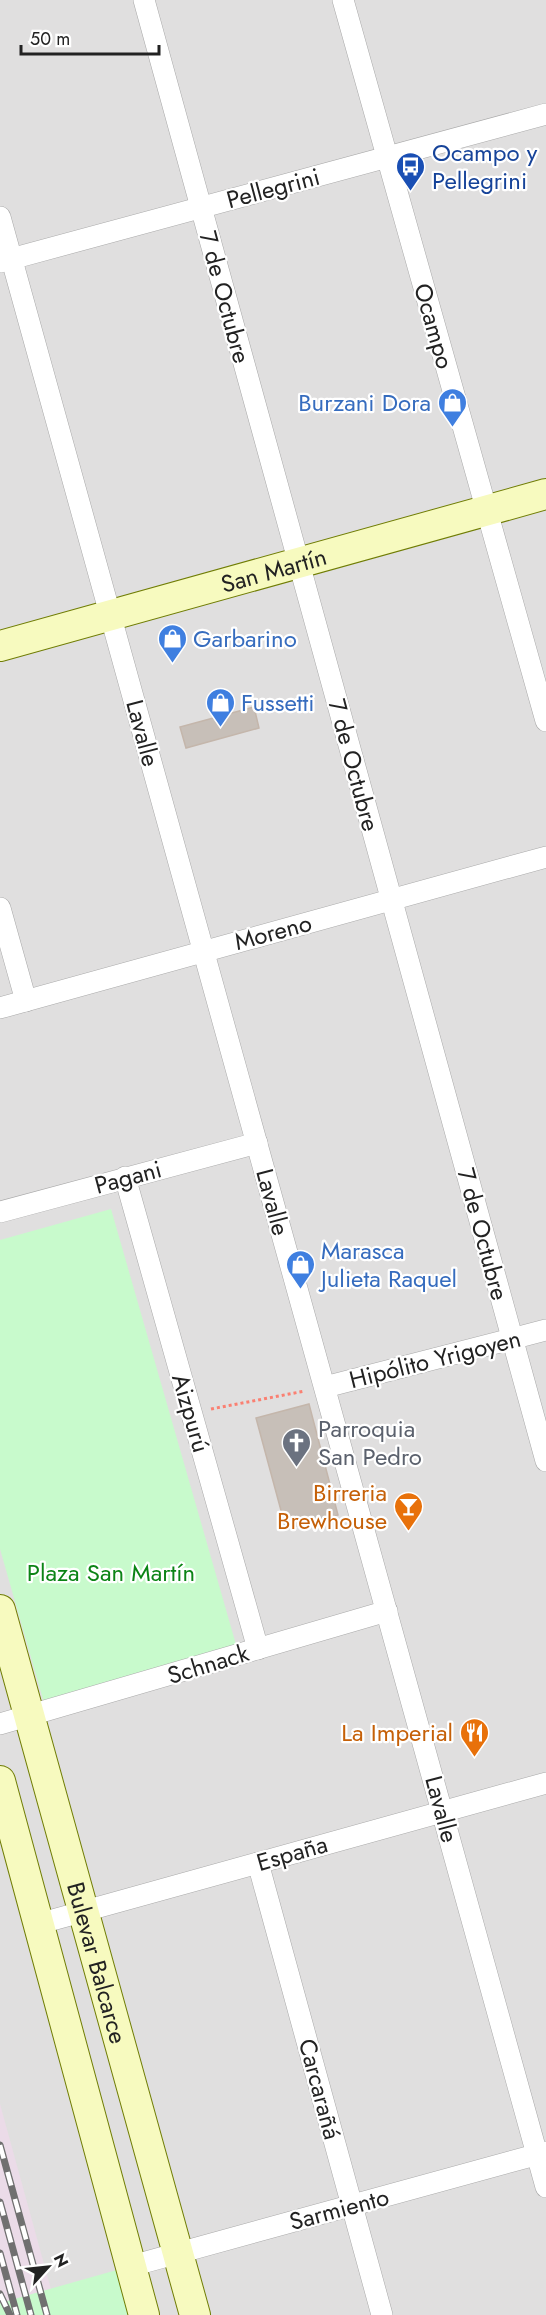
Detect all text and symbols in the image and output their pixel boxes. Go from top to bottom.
scale bar [21,18,159,56]
text: 50 m [30,26,70,52]
place label: Ocampo y Pellegrini [432,135,538,198]
bus stop icon: Ocampo y Pellegrini [395,150,427,192]
street label: Pellegrini [222,159,324,217]
street label: 7 de Octubre [191,227,259,367]
street label: Ocampo [405,279,463,373]
place label: Burzani Dora [298,385,431,420]
shop icon: Burzani Dora [436,386,468,428]
street label: San Martín [217,538,330,601]
place label: Garbarino [193,621,297,656]
shop icon: Garbarino [156,622,188,664]
place label: Fussetti [241,685,315,720]
shop icon: Fussetti [204,686,236,728]
street label: 7 de Octubre [320,695,388,835]
street label: Lavalle [117,696,169,770]
street label: Moreno [231,905,315,959]
street label: Pagani [91,1151,165,1203]
street label: 7 de Octubre [449,1164,517,1304]
street label: Lavalle [247,1165,299,1239]
place label: Marasca Julieta Raquel [318,1233,457,1296]
shop icon: Marasca Julieta Raquel [284,1248,316,1290]
street label: Hipólito Yrigoyen [346,1321,524,1397]
street label: Aizpurú [163,1370,219,1456]
place label: Parroquia San Pedro [318,1411,422,1474]
church icon: Parroquia San Pedro [281,1426,313,1468]
place label: Birreria Brewhouse [277,1475,387,1538]
bar icon: Birreria Brewhouse [392,1490,424,1532]
park label: Plaza San Martín [27,1555,195,1590]
street label: Schnack [163,1635,253,1693]
place label: La Imperial [341,1715,453,1750]
restaurant icon: La Imperial [458,1716,490,1758]
street label: Lavalle [416,1772,468,1846]
street label: España [252,1826,332,1880]
street label: Bulevar Balcarce [59,1878,137,2048]
street label: Carcarañá [290,2035,350,2143]
street label: Sarmiento [285,2179,393,2239]
north arrow [18,2237,78,2297]
text: N [48,2250,74,2271]

